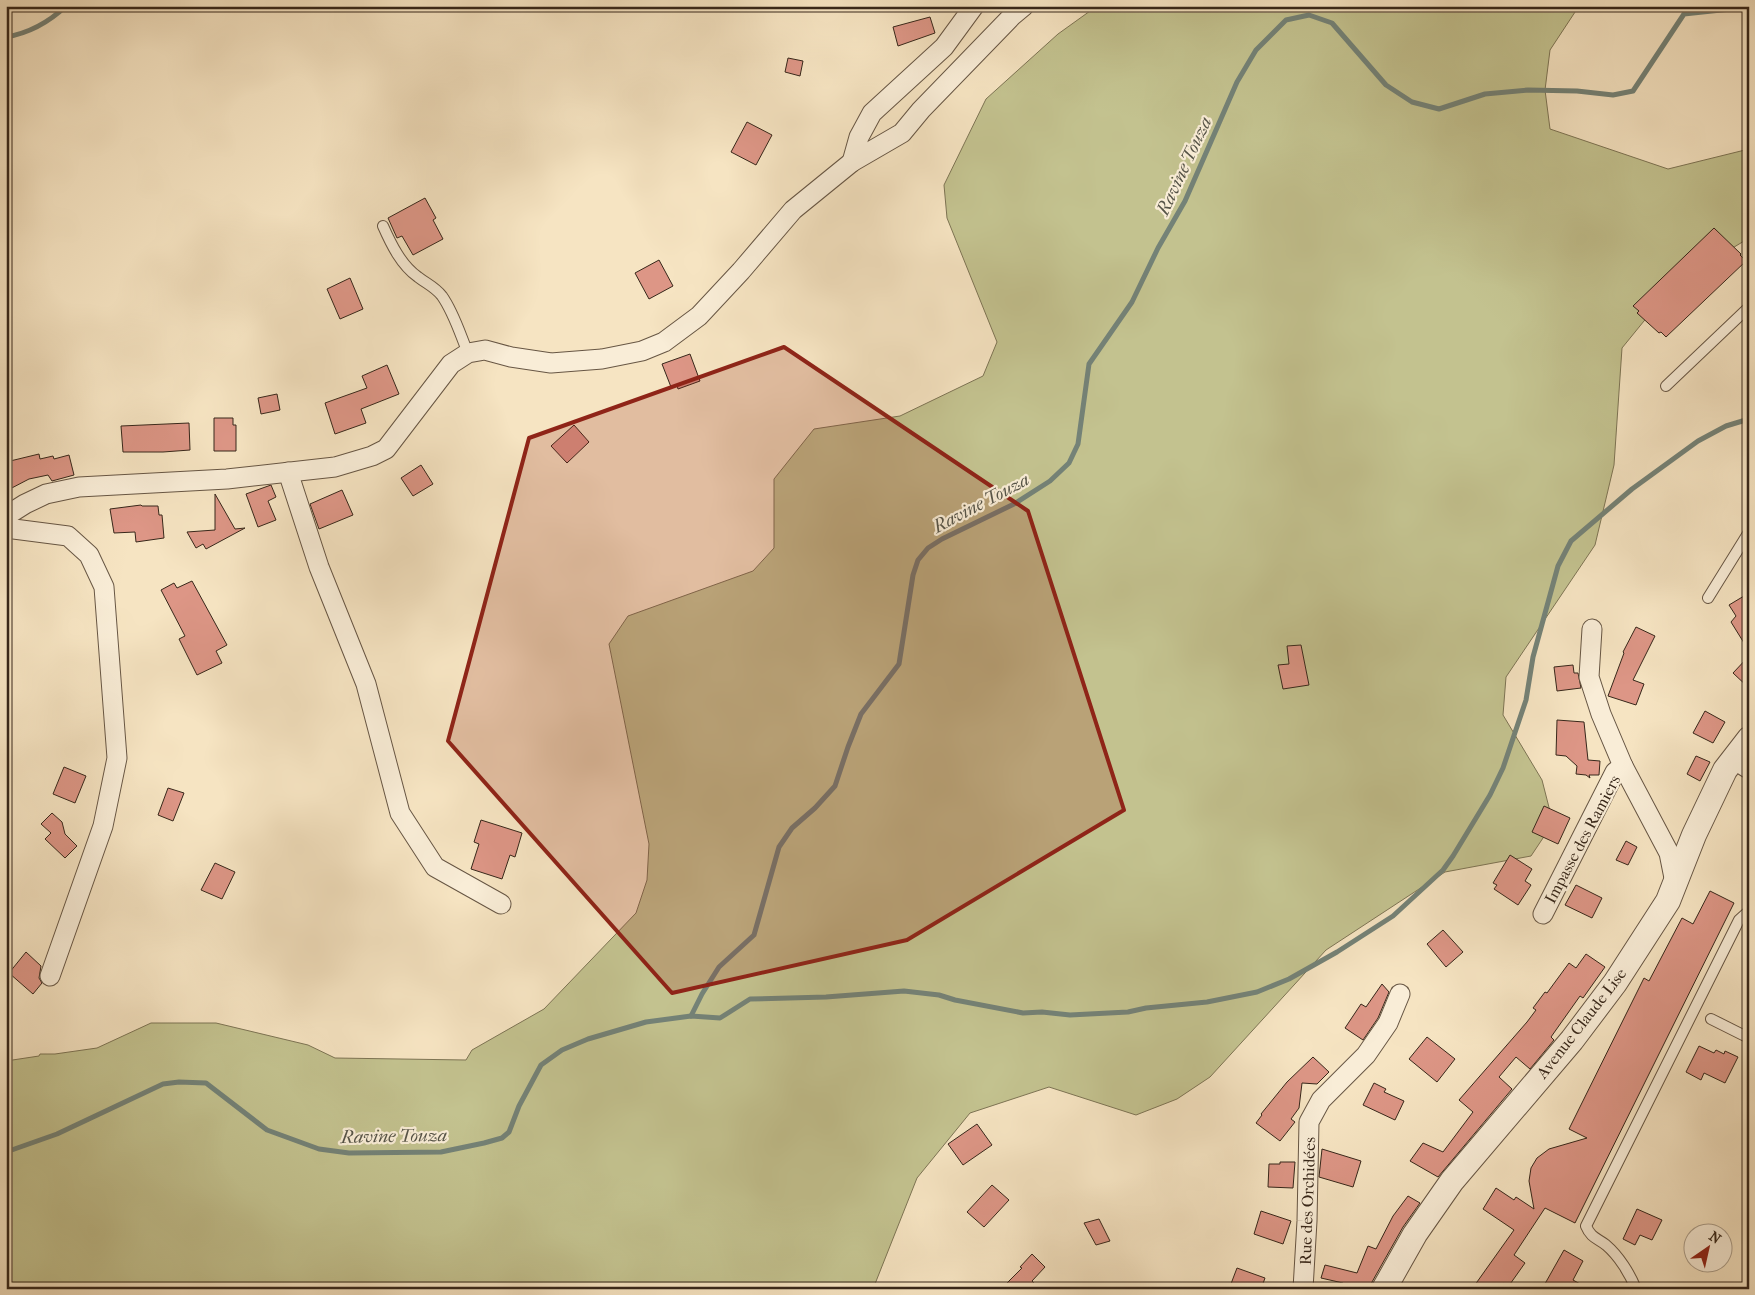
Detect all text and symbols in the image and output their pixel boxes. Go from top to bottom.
water label: Ravine Touza [1152,114,1216,220]
water label: Ravine Touza [929,469,1033,538]
street label: Impasse des Ramiers [1541,772,1624,907]
street label: Avenue Claude Lise [1532,964,1630,1083]
water label: Ravine Touza [340,1125,447,1148]
street label: Rue des Orchidées [1296,1137,1319,1265]
north arrow [1682,1222,1732,1272]
text: N [1706,1228,1724,1248]

